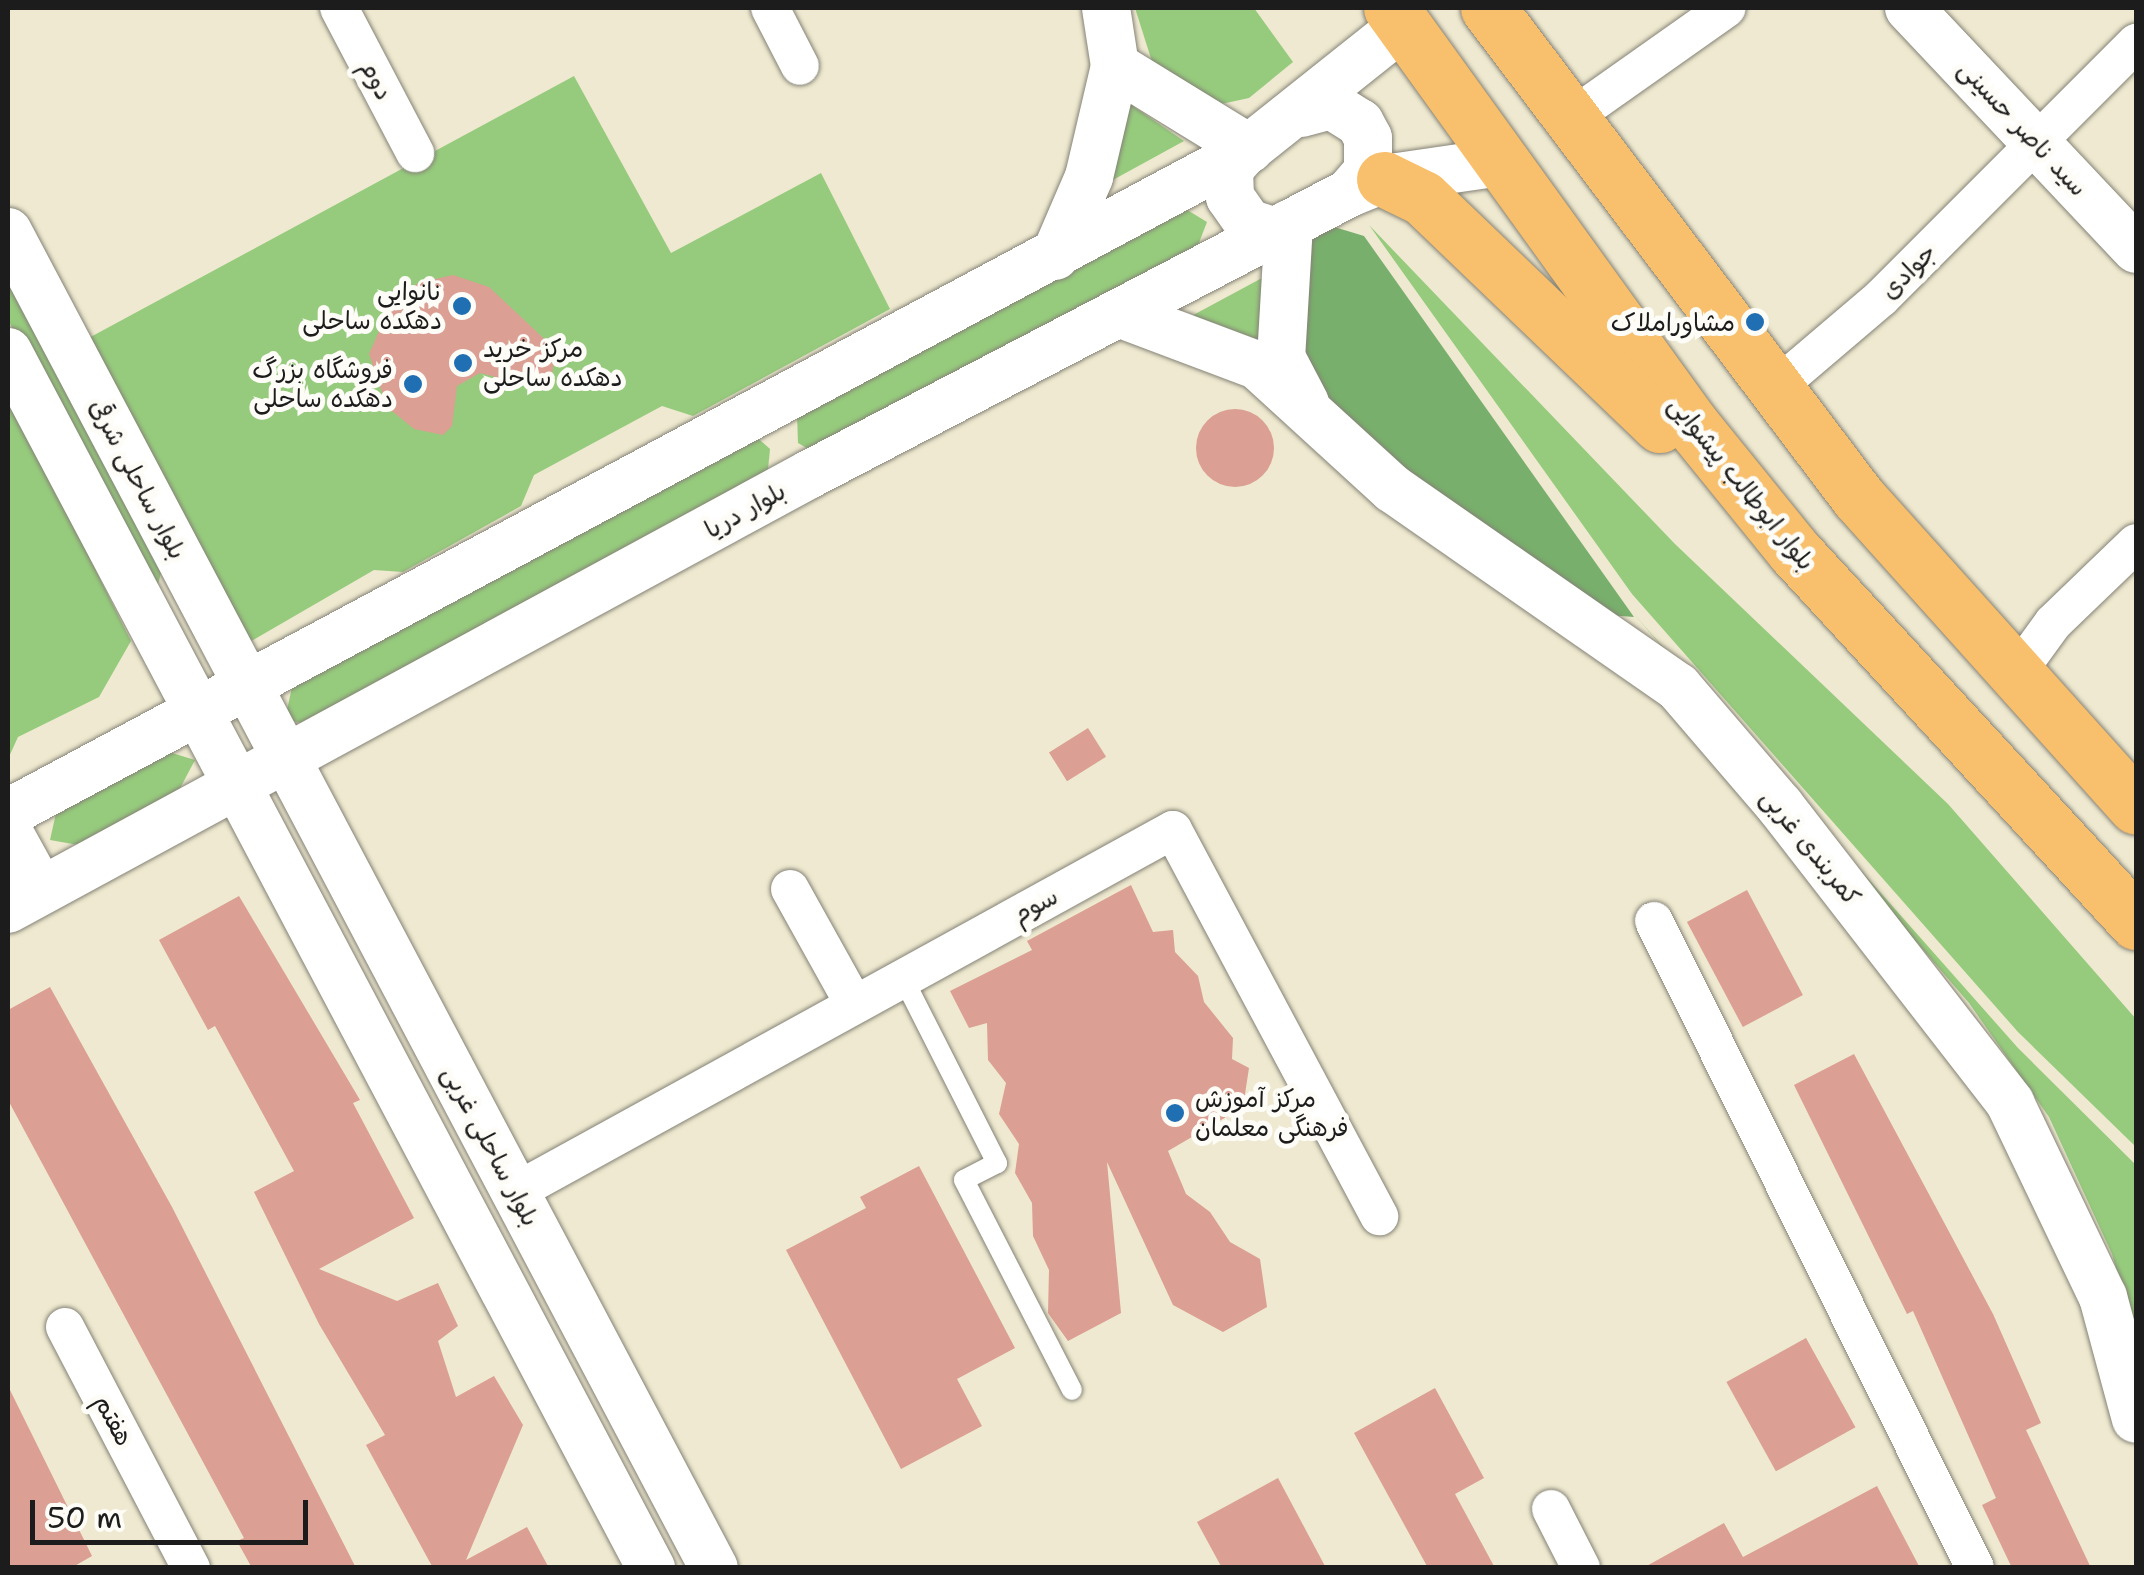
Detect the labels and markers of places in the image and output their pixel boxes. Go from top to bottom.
place label: نانوایی دهکده ساحلی [302,277,442,336]
marker: نانوایی دهکده ساحلی [451,295,473,317]
place label: مشاوراملاک [1611,307,1735,337]
marker: مشاوراملاک [1744,311,1766,333]
place label: مرکز خرید دهکده ساحلی [483,334,623,393]
marker: مرکز خرید دهکده ساحلی [452,352,474,374]
place label: فروشگاه بزرگ دهکده ساحلی [252,355,393,414]
marker: فروشگاه بزرگ دهکده ساحلی [402,373,424,395]
place label: مرکز آموزش فرهنگی معلمان [1195,1084,1349,1143]
marker: مرکز آموزش فرهنگی معلمان [1164,1102,1186,1124]

